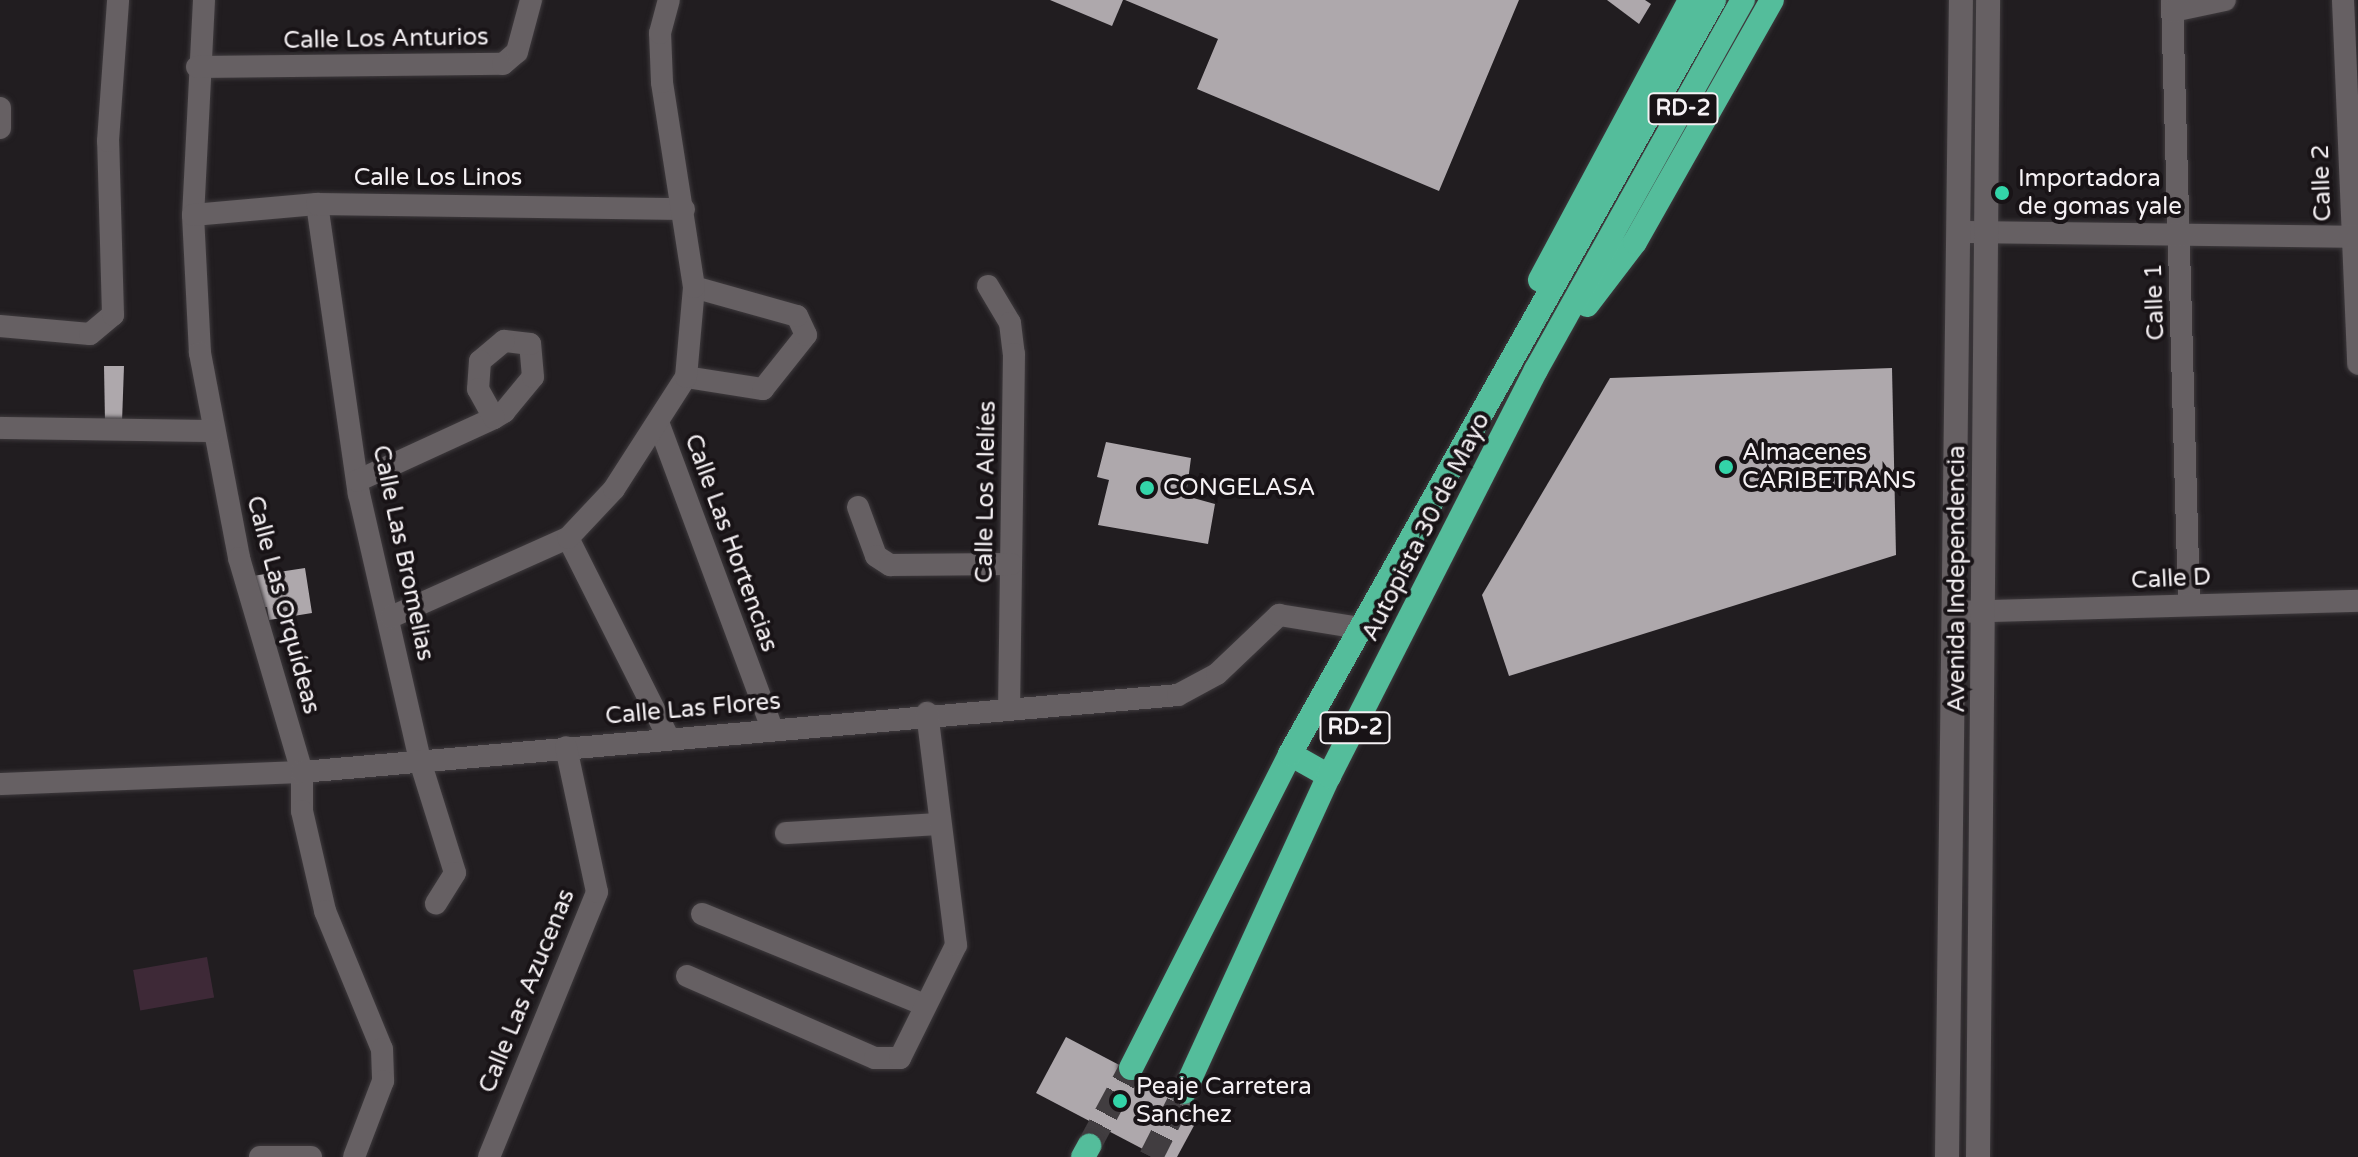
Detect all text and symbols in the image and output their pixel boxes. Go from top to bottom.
street label: Calle Los Anturios [283,23,489,55]
road number: RD-2 [1647,91,1719,127]
street label: Calle 2 [2306,144,2338,222]
street label: Calle Los Linos [354,164,522,192]
place label: Importadora de gomas yale [2018,165,2182,221]
marker: Importadora de gomas yale [1993,184,2011,202]
street label: Calle 1 [2139,263,2171,341]
street label: Calle Los Alelíes [970,401,1002,583]
street label: Autopista 30 de Mayo [1356,408,1496,646]
street label: Calle Las Hortencias [678,430,784,656]
place label: Almacenes CARIBETRANS [1742,439,1916,495]
street label: Calle Las Bromelias [366,443,440,663]
street label: Avenida Independencia [1943,445,1971,713]
marker: Almacenes CARIBETRANS [1717,458,1735,476]
place label: CONGELASA [1163,474,1315,502]
marker: CONGELASA [1138,479,1156,497]
street label: Calle Las Orquídeas [240,493,326,717]
street label: Calle D [2130,563,2212,595]
street label: Calle Las Flores [604,687,782,731]
road number: RD-2 [1319,710,1391,746]
street label: Calle Las Azucenas [473,885,581,1097]
place label: Peaje Carretera Sanchez [1136,1073,1312,1129]
marker: Peaje Carretera Sanchez [1111,1092,1129,1110]

